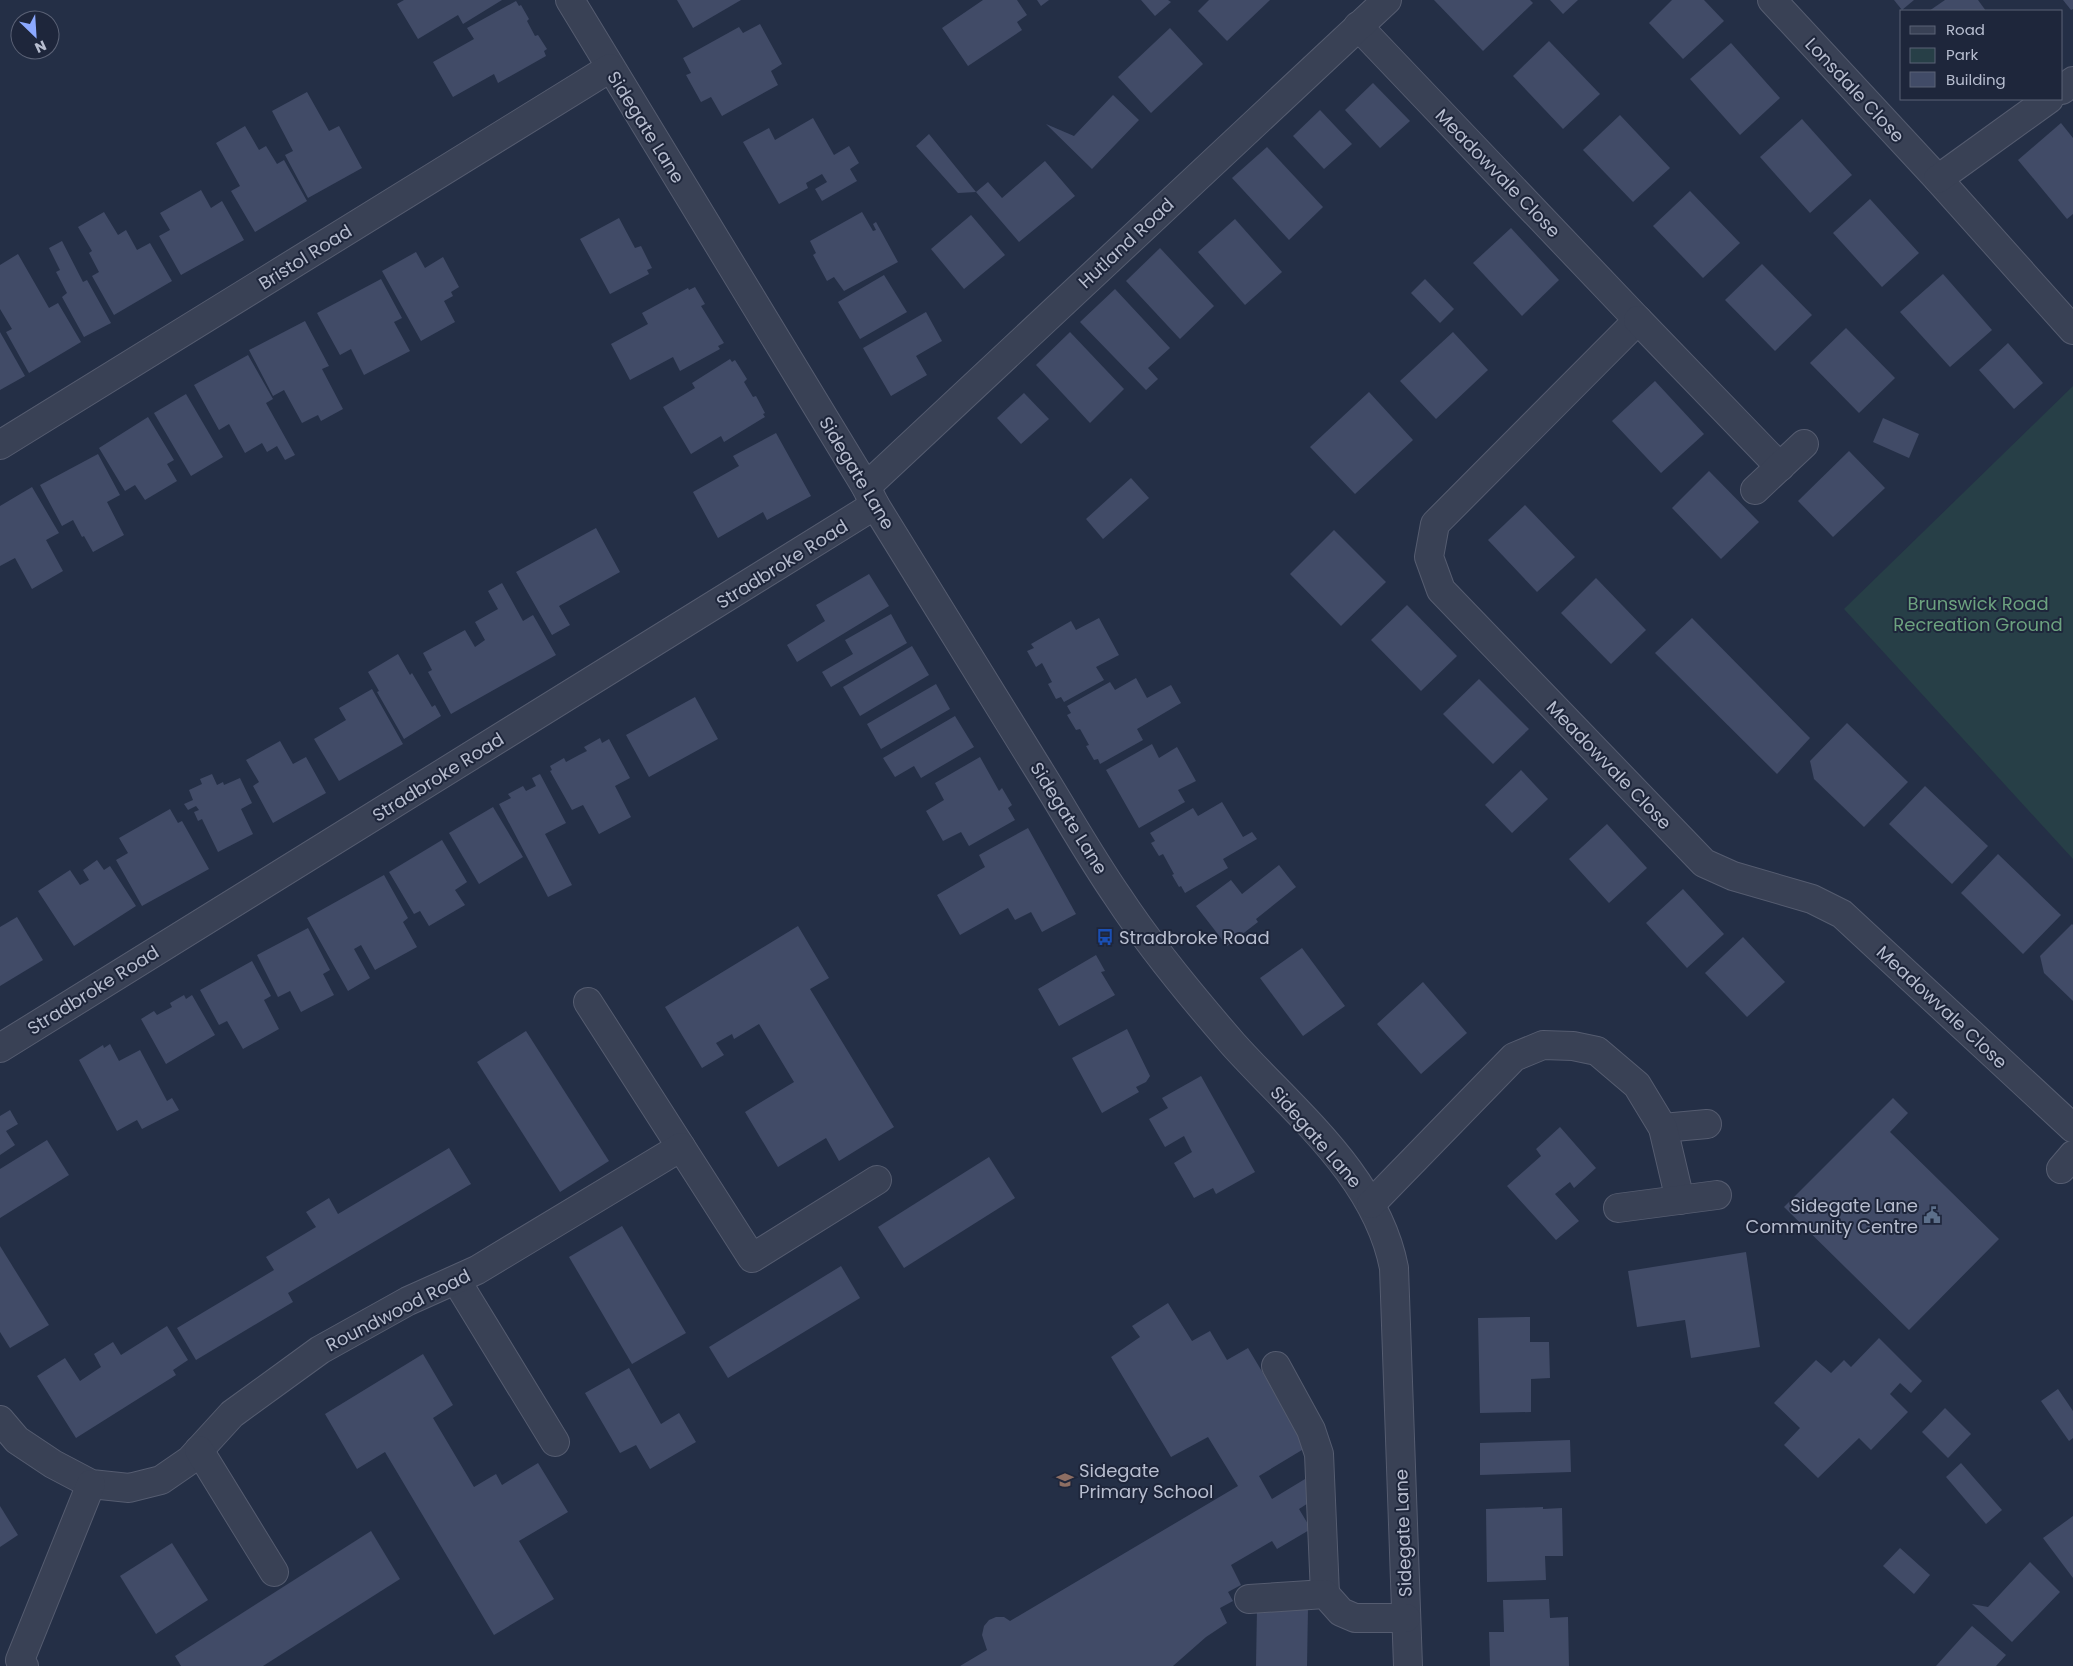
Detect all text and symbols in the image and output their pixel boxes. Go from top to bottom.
north arrow [10,10,60,60]
legend [1900,10,2063,100]
text: Road [1946,19,1985,40]
street label: Lonsdale Close [1800,32,1910,148]
text: N [31,35,49,58]
text: Park [1946,44,1978,65]
street label: Sidegate Lane [602,66,690,188]
text: Building [1946,69,2006,90]
street label: Meadowvale Close [1430,103,1566,243]
street label: Hutland Road [1073,192,1179,294]
street label: Bristol Road [254,218,356,296]
street label: Sidegate Lane [813,412,901,534]
street label: Stradbroke Road [712,513,852,615]
park label: Brunswick Road Recreation Ground [1893,591,2063,637]
street label: Meadowvale Close [1541,695,1677,835]
street label: Stradbroke Road [368,726,508,828]
street label: Sidegate Lane [1025,757,1113,879]
place label: Stradbroke Road [1119,925,1270,950]
bus stop icon: Stradbroke Road [1095,927,1115,947]
street label: Stradbroke Road [23,939,163,1041]
street label: Meadowvale Close [1871,940,2013,1074]
street label: Sidegate Lane [1265,1081,1367,1193]
place label: Sidegate Lane Community Centre [1746,1193,1918,1239]
public building icon: Sidegate Lane Community Centre [1922,1205,1942,1225]
street label: Roundwood Road [321,1263,475,1357]
place label: Sidegate Primary School [1079,1458,1213,1504]
street label: Sidegate Lane [1388,1469,1418,1597]
school or university icon: Sidegate Primary School [1055,1470,1075,1490]

